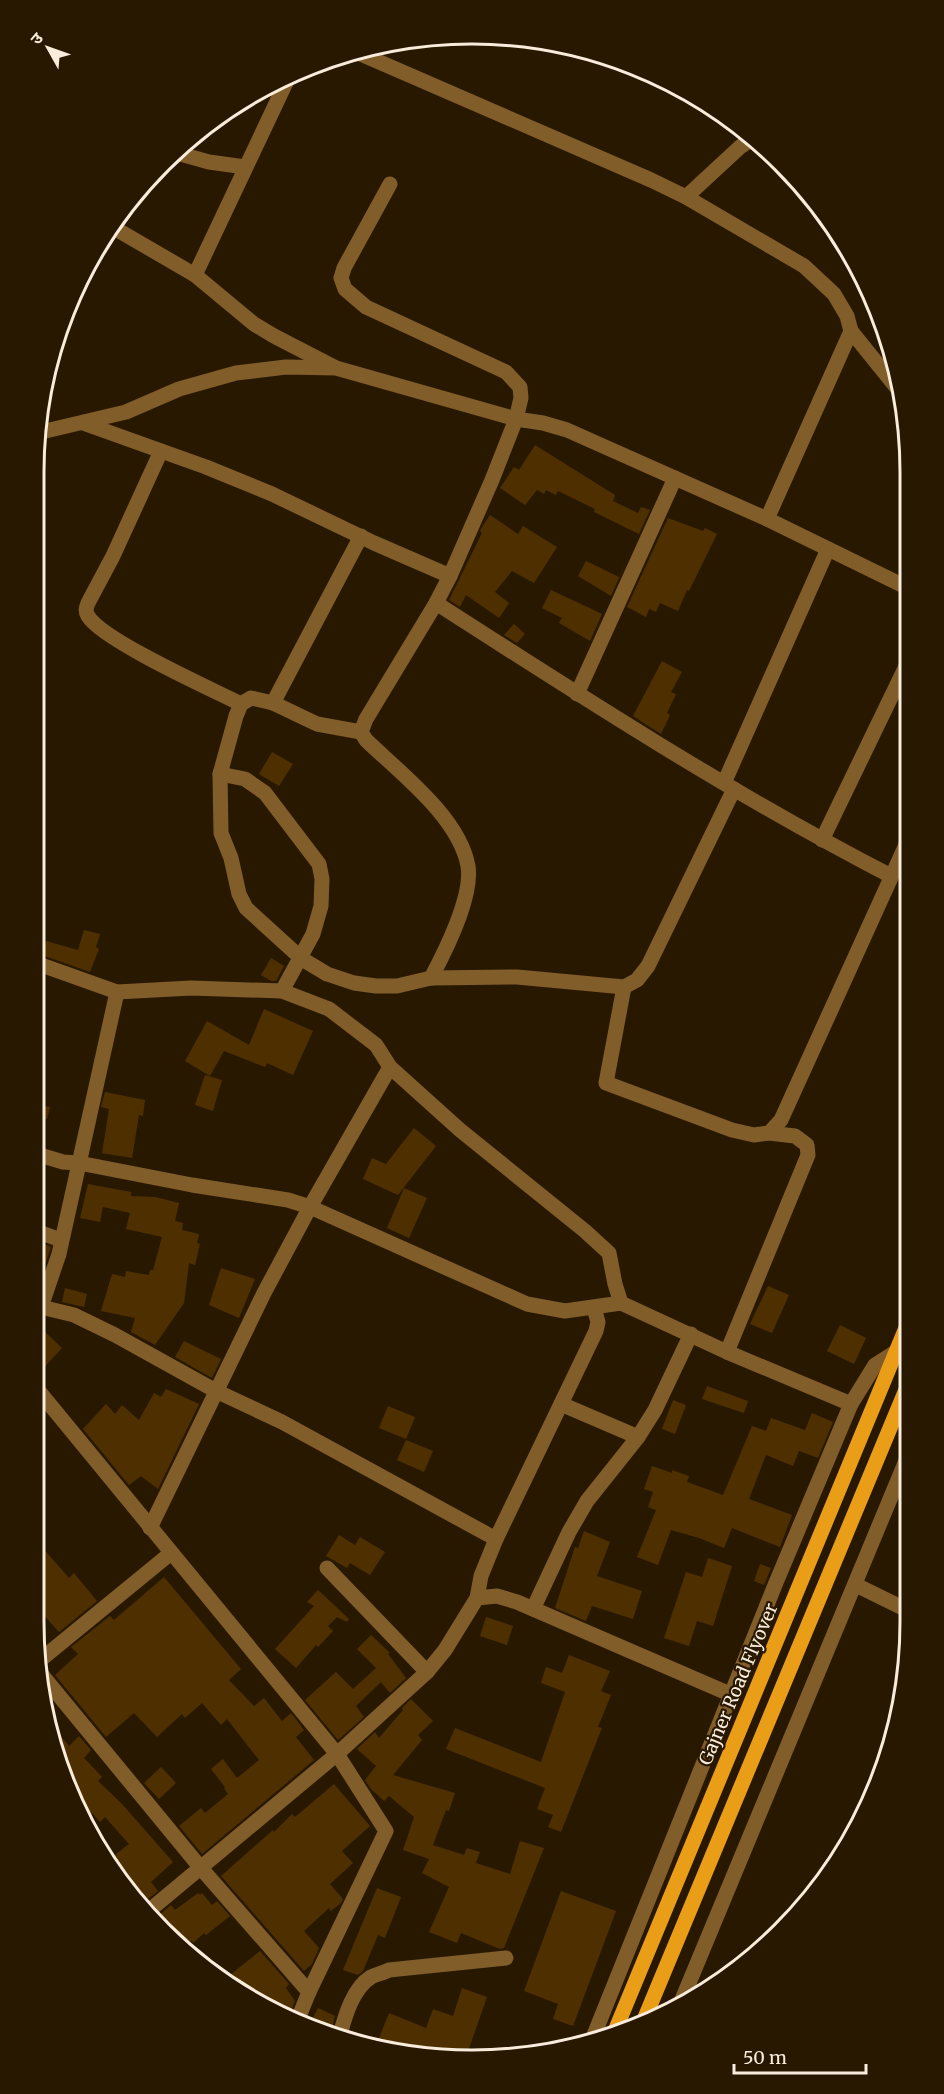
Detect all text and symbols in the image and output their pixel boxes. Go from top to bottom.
north arrow [18,18,78,78]
text: उ [26,28,48,48]
street label: Gajner Road Flyover [693,1599,783,1769]
scale bar [734,2037,866,2075]
text: 50 m [743,2046,787,2069]

